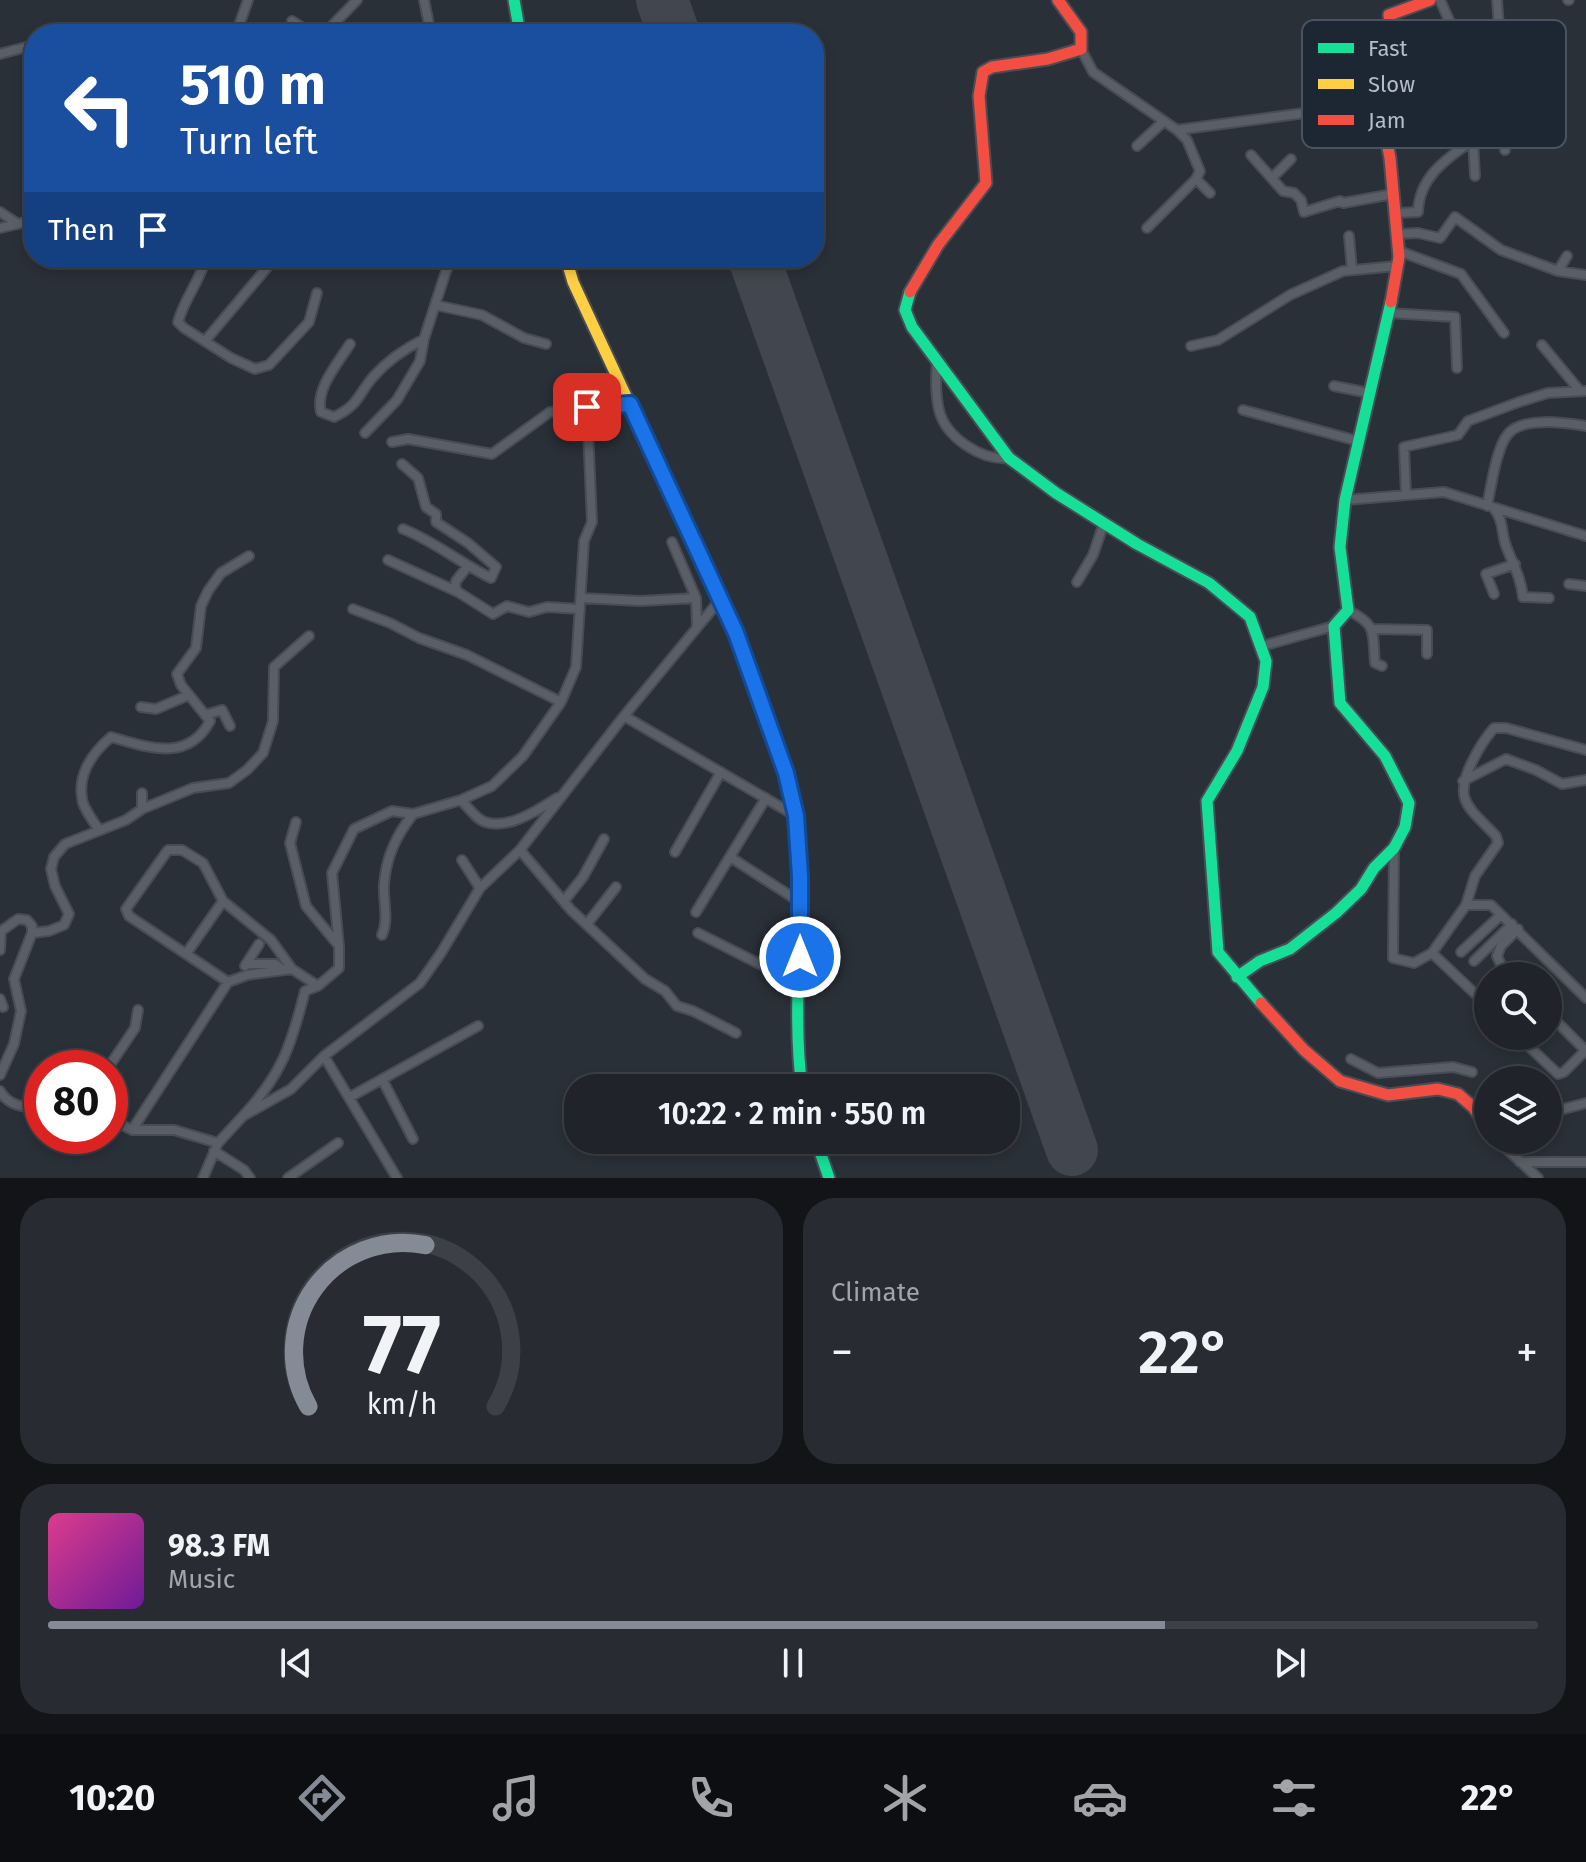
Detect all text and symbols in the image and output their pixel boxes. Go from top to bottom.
legend [1302,20,1566,148]
text: Fast [1368,35,1408,62]
text: 510 m [180,52,326,119]
icon: left [48,56,152,160]
text: Slow [1368,71,1415,98]
text: Jam [1368,107,1406,134]
text: Turn left [180,120,318,164]
icon: arrive [131,208,175,252]
text: Then [48,212,115,248]
pin [553,373,621,441]
icon: arrive [565,385,609,429]
position arrow [758,915,842,999]
map controls [1474,962,1562,1154]
button: search [1474,962,1562,1050]
speed limit sign: 80 [24,1050,128,1154]
button: layers [1474,1066,1562,1154]
text: 10:22 · 2 min · 550 m [658,1096,926,1132]
text: Climate [831,1277,920,1308]
text: 77 [363,1295,440,1395]
text: 22° [1138,1317,1231,1389]
text: − [831,1326,853,1379]
text: + [1516,1326,1538,1379]
text: km/h [366,1387,437,1422]
text: 98.3 FM [168,1528,270,1564]
text: Music [168,1564,235,1595]
icon: previous [274,1641,318,1685]
icon: pause [771,1641,815,1685]
icon: next [1268,1641,1312,1685]
icon: directions [294,1770,350,1826]
icon: music [488,1770,544,1826]
icon: phone [683,1770,739,1826]
icon: climate [877,1770,933,1826]
icon: car [1072,1770,1128,1826]
icon: filters [1266,1770,1322,1826]
text: 10:20 [69,1776,155,1820]
text: 22° [1461,1776,1517,1820]

